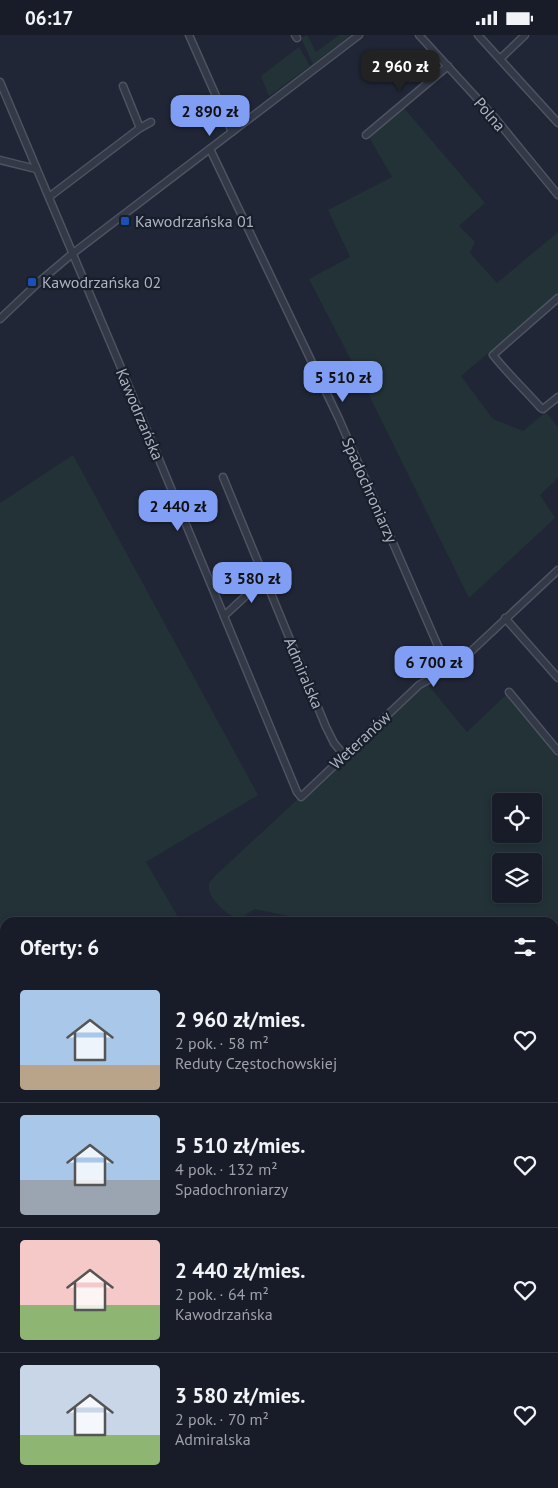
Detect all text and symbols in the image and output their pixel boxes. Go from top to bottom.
text: 06:17 [25,6,73,30]
pin: 2 960 zł [348,50,452,92]
text: 2 960 zł [372,56,428,76]
street label: Polna [470,93,510,135]
pin: 2 890 zł [158,94,262,137]
text: 2 890 zł [182,101,238,121]
place label: Kawodrzańska 01 [135,211,254,231]
marker: Kawodrzańska 01 [119,215,131,227]
place label: Kawodrzańska 02 [42,272,161,292]
marker: Kawodrzańska 02 [26,276,38,288]
pin: 5 510 zł [291,361,395,403]
street label: Kawodrzańska [112,365,168,463]
text: 5 510 zł [315,367,371,387]
street label: Spadochroniarzy [338,434,402,546]
pin: 2 440 zł [126,489,230,532]
text: 2 440 zł [150,496,206,516]
pin: 3 580 zł [200,561,304,604]
text: 3 580 zł [224,568,280,588]
street label: Admiralska [280,634,328,712]
pin: 6 700 zł [382,645,486,688]
text: 6 700 zł [406,652,462,672]
street label: Weteranów [325,706,395,773]
map controls [492,793,542,903]
button: locate [492,793,542,843]
button: layers [492,853,542,903]
icon: filters [511,933,539,961]
text: Oferty: 6 [20,934,99,961]
text: 2 960 zł/mies. [175,1006,305,1033]
icon: home [60,1010,120,1070]
icon: heart [511,1026,539,1054]
text: 2 pok. · 58 m² [175,1033,269,1053]
text: Reduty Częstochowskiej [175,1053,337,1073]
text: 5 510 zł/mies. [175,1132,305,1159]
icon: home [60,1135,120,1195]
icon: heart [511,1151,539,1179]
text: 4 pok. · 132 m² [175,1159,278,1179]
text: Spadochroniarzy [175,1179,288,1199]
text: 2 440 zł/mies. [175,1257,305,1284]
icon: home [60,1260,120,1320]
icon: heart [511,1276,539,1304]
text: 2 pok. · 64 m² [175,1284,269,1304]
text: Kawodrzańska [175,1304,273,1324]
text: 3 580 zł/mies. [175,1382,305,1409]
icon: home [60,1385,120,1445]
icon: heart [511,1401,539,1429]
text: 2 pok. · 70 m² [175,1409,269,1429]
text: Admiralska [175,1429,251,1449]

